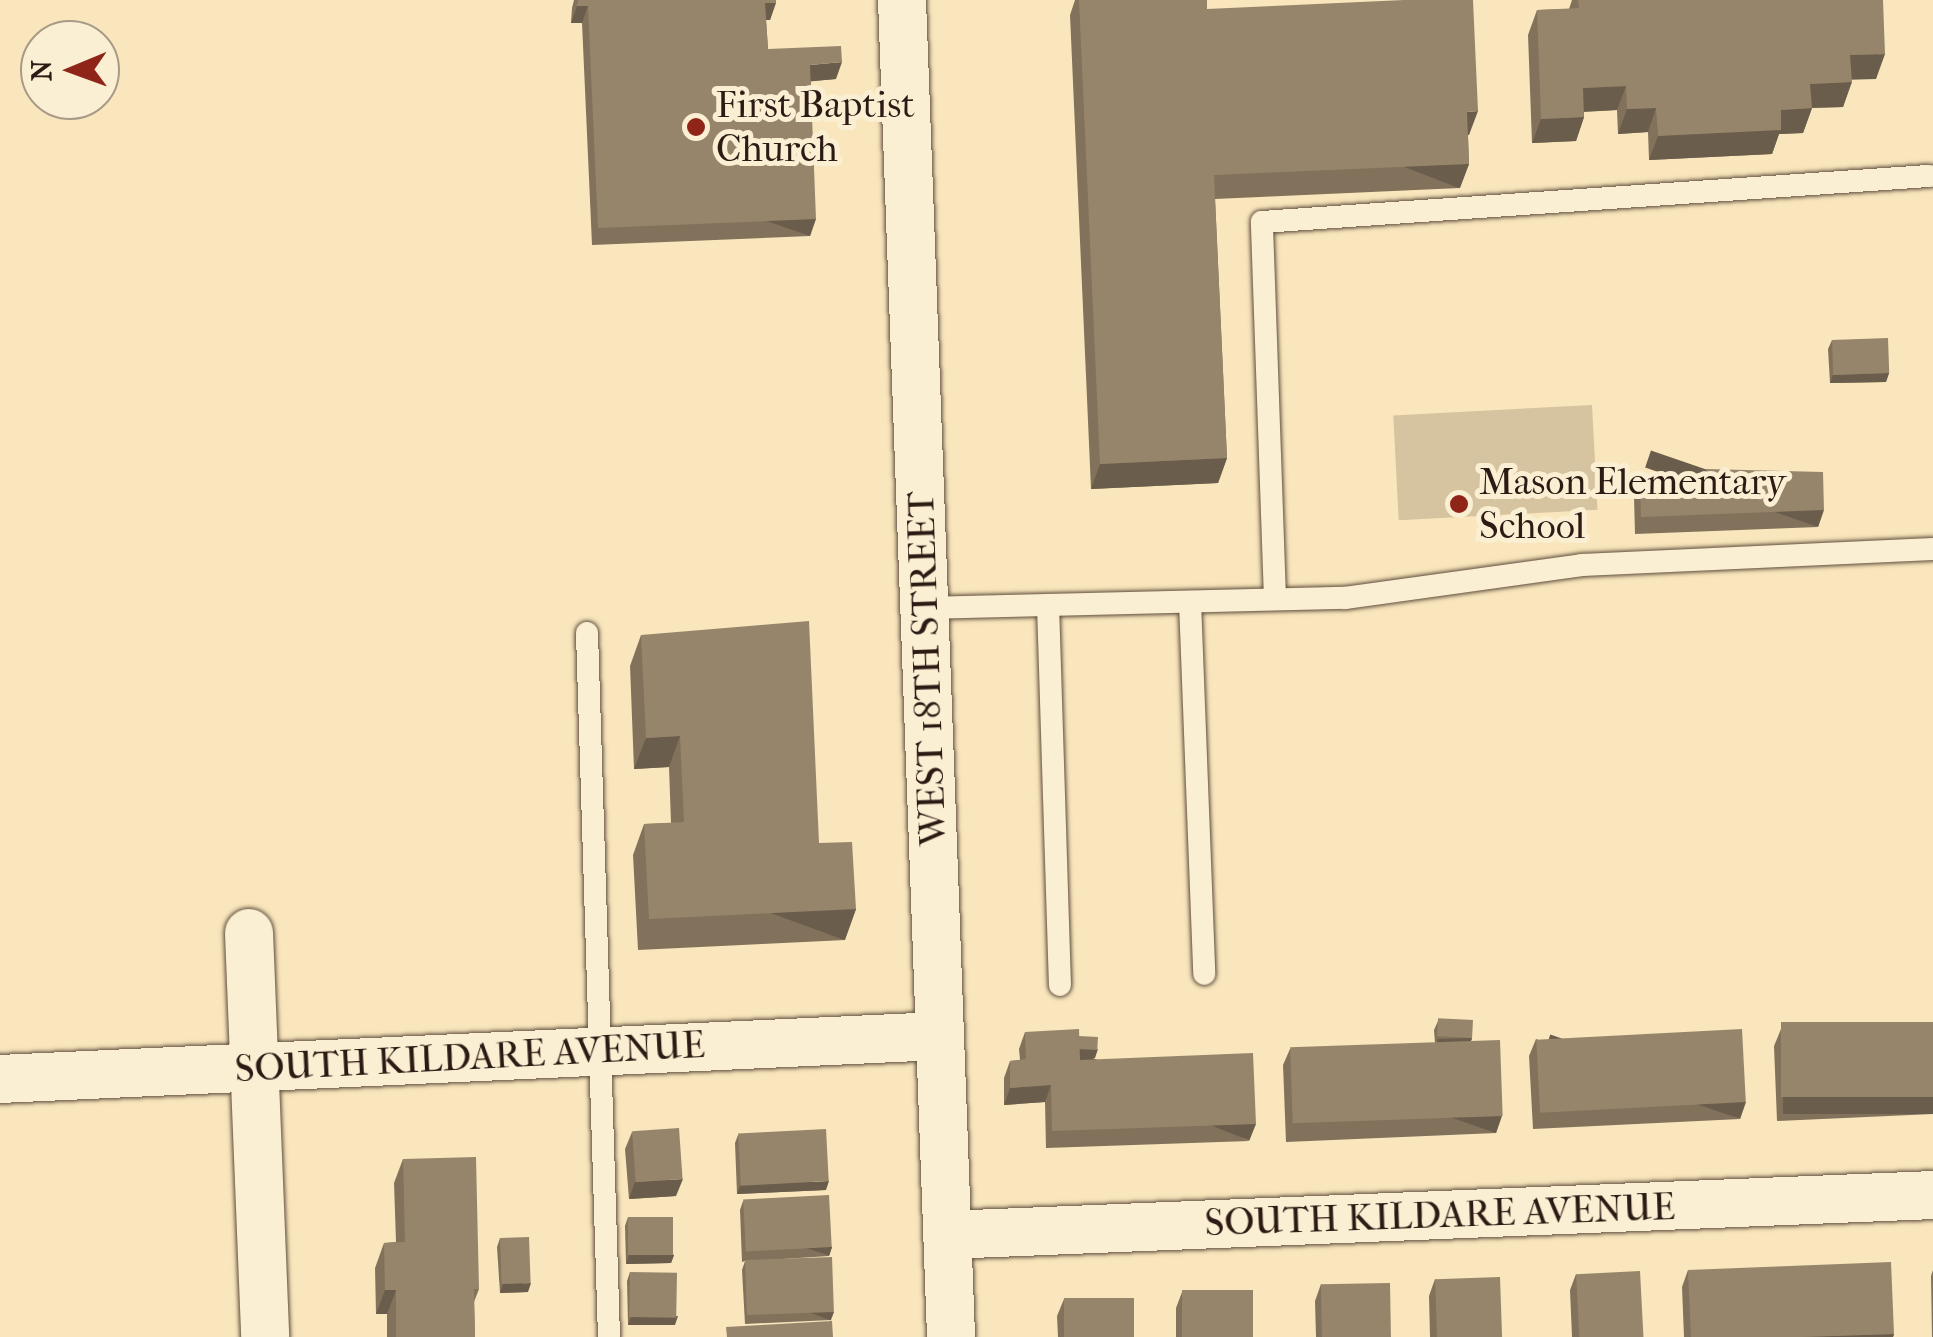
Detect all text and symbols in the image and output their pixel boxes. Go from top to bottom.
north arrow [20,20,120,120]
text: N [25,60,58,81]
place label: First Baptist Church [716,82,915,172]
marker: First Baptist Church [685,116,707,138]
place label: Mason Elementary School [1479,459,1786,548]
street label: WEST 18TH STREET [898,491,956,847]
marker: Mason Elementary School [1448,493,1470,515]
street label: SOUTH KILDARE AVENUE [234,1022,706,1092]
street label: SOUTH KILDARE AVENUE [1204,1184,1676,1246]

